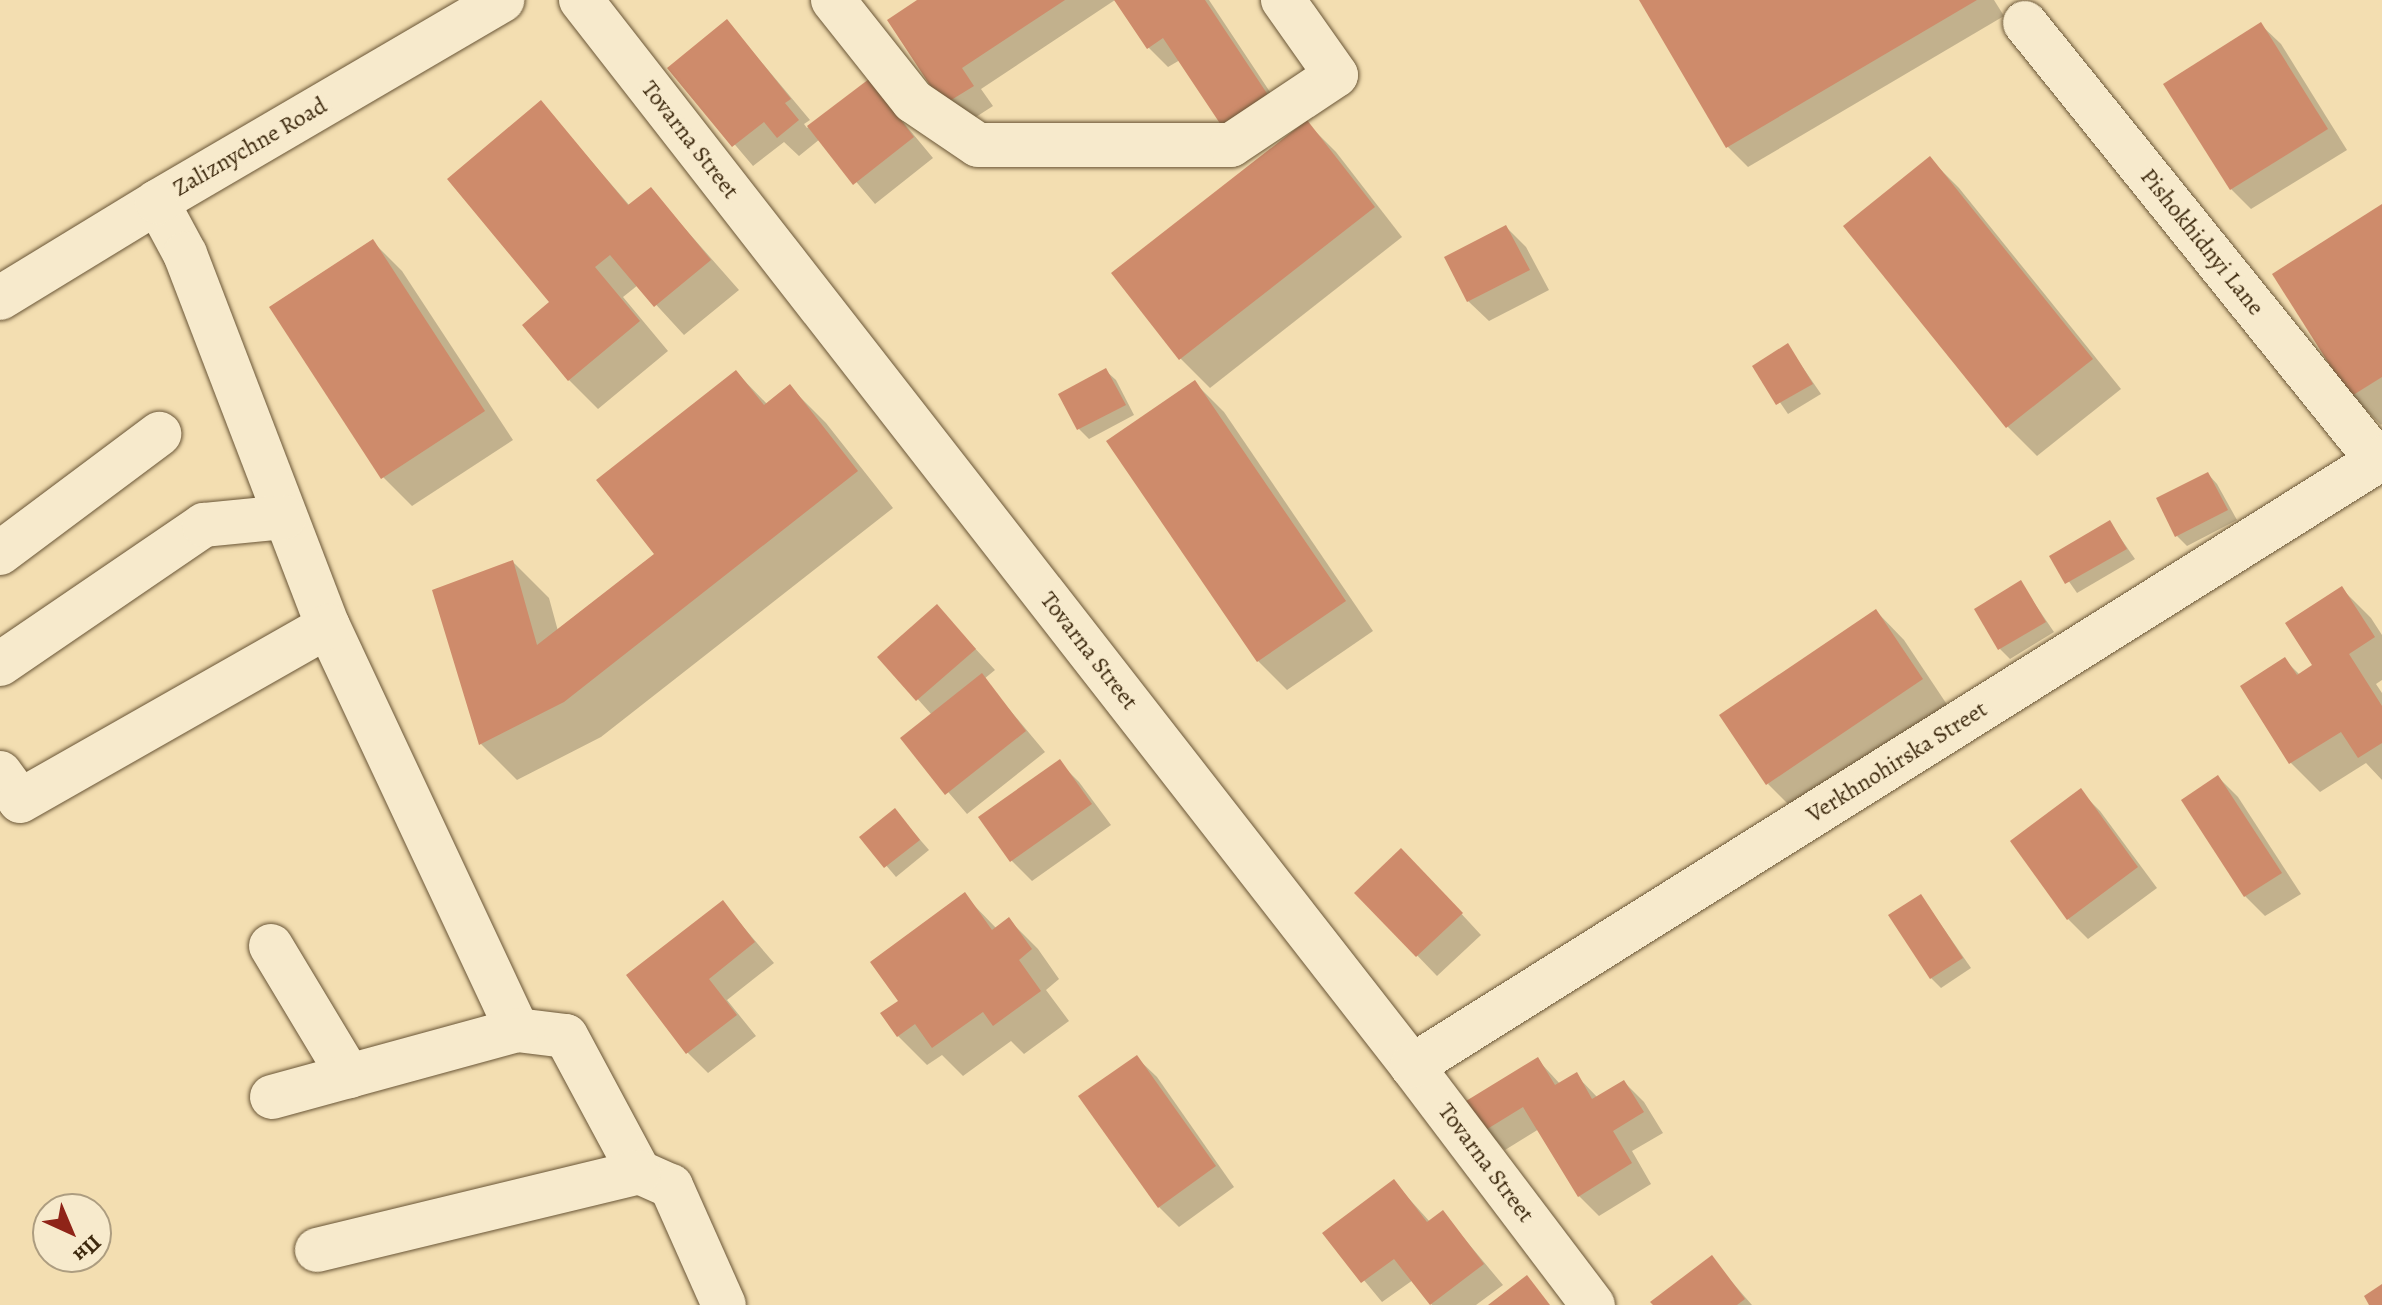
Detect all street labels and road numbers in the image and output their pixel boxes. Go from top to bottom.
street label: Tovarna Street [635,75,745,205]
street label: Zaliznychne Road [168,91,332,203]
street label: Pishokhidnyi Lane [2134,163,2270,321]
street label: Tovarna Street [1034,586,1144,716]
street label: Verkhnohirska Street [1801,695,1993,829]
street label: Tovarna Street [1432,1098,1540,1228]

